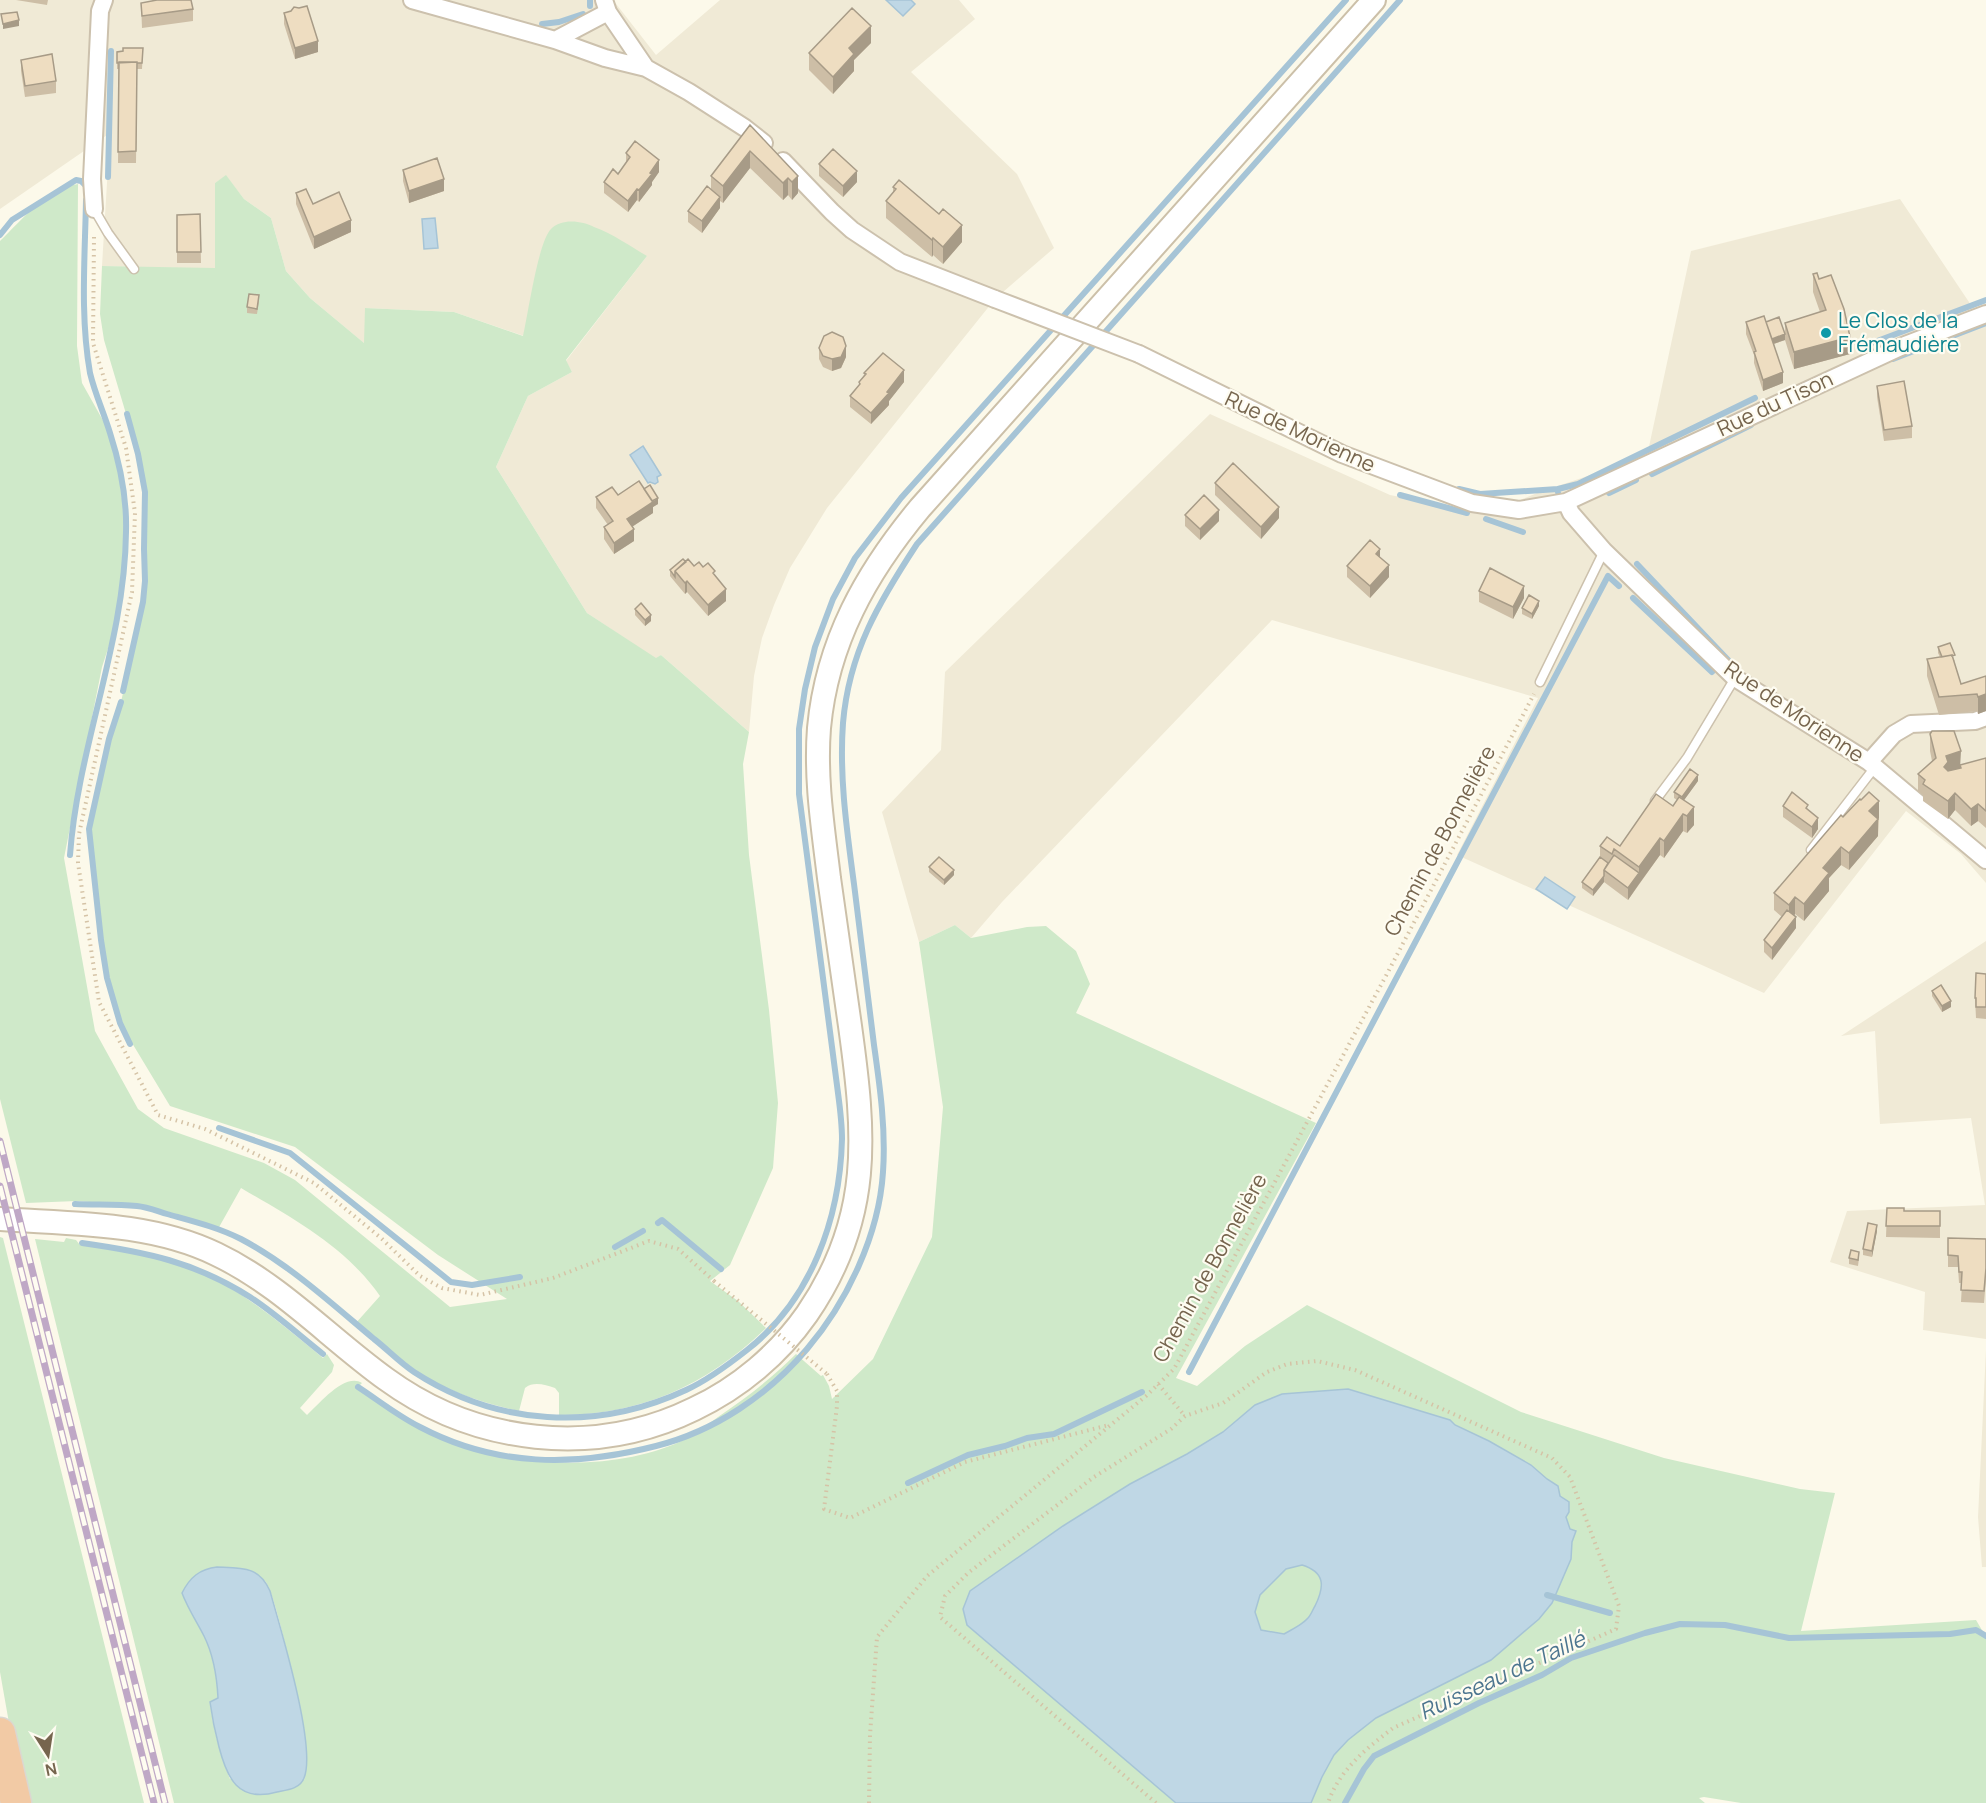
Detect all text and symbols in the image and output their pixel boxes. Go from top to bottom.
place label: Le Clos de la Frémaudière [1838,306,1959,358]
marker: Le Clos de la Frémaudière [1819,326,1833,340]
street label: Rue du Tison [1712,364,1837,442]
street label: Rue de Morienne [1221,384,1380,478]
street label: Rue de Morienne [1719,654,1870,768]
street label: Chemin de Bonnelière [1377,740,1501,941]
street label: Chemin de Bonnelière [1146,1168,1273,1367]
water label: Ruisseau de Taillé [1414,1623,1591,1727]
north arrow [18,1725,78,1785]
text: N [43,1758,59,1782]

